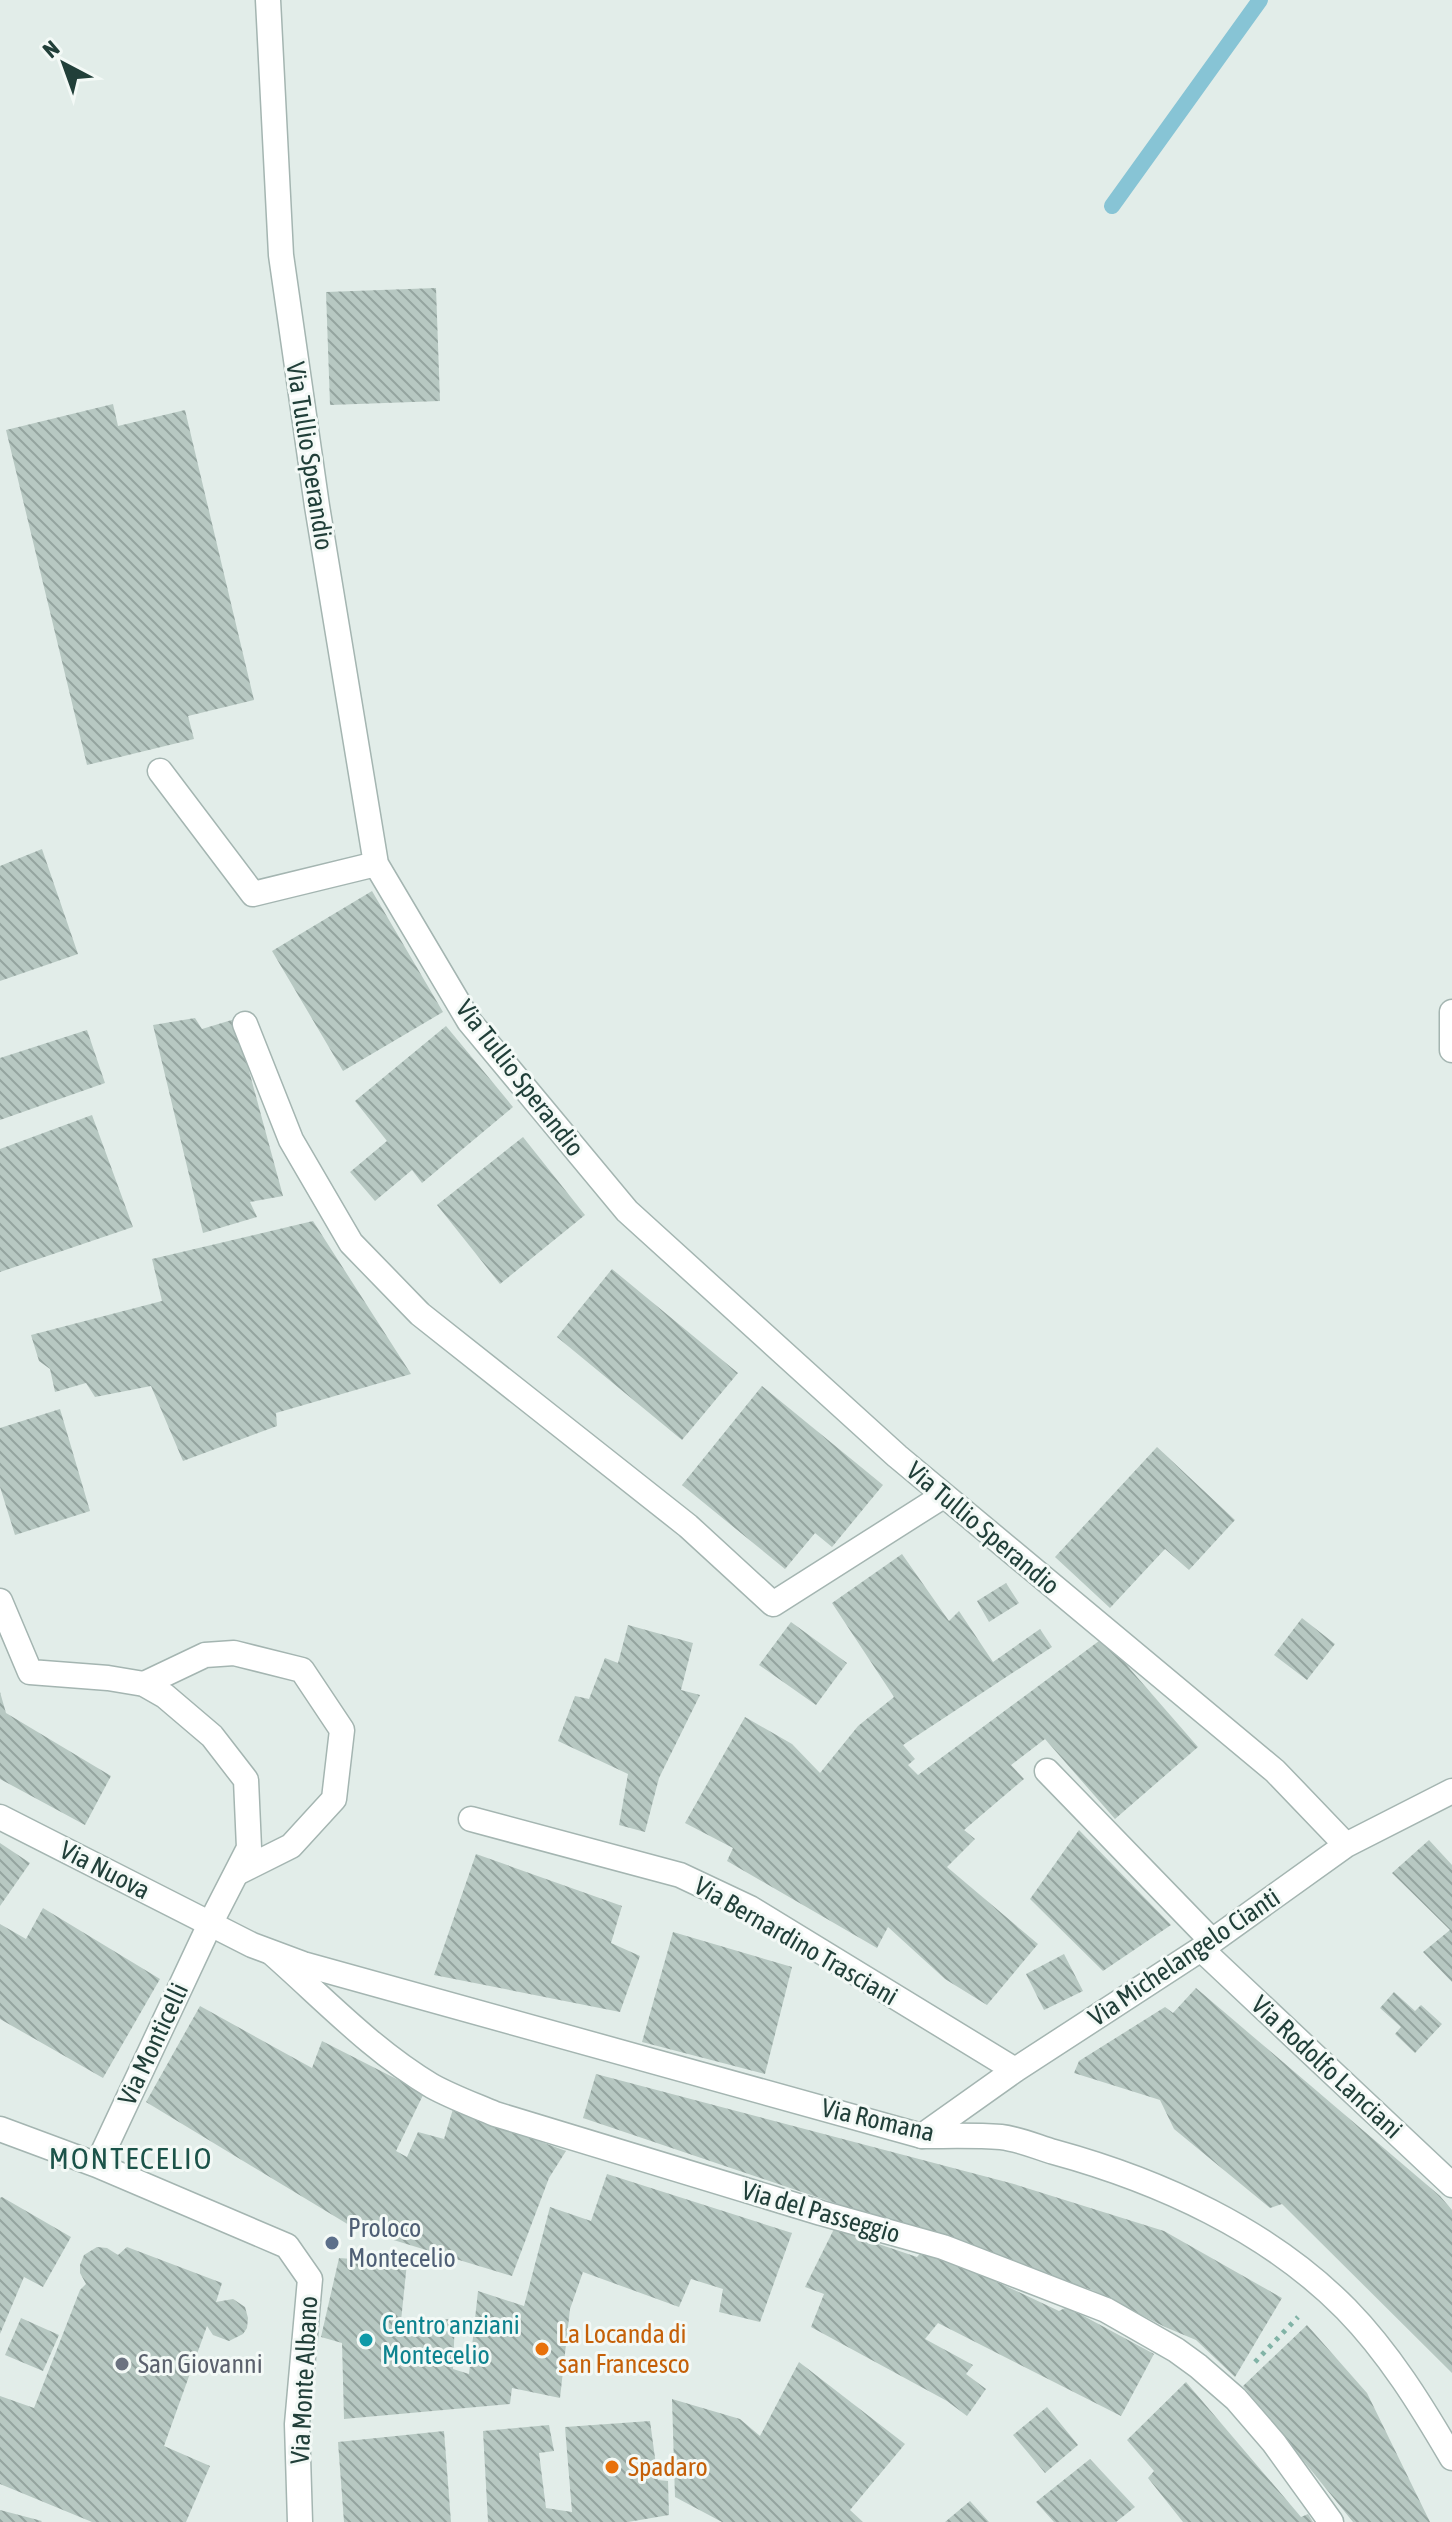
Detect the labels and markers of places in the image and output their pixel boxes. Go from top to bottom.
place label: Proloco Montecelio [348,2213,456,2273]
marker: Proloco Montecelio [323,2234,341,2252]
place label: Centro anziani Montecelio [382,2310,520,2370]
place label: La Locanda di san Francesco [558,2319,690,2379]
marker: Centro anziani Montecelio [357,2331,375,2349]
marker: La Locanda di san Francesco [533,2340,551,2358]
place label: San Giovanni [138,2349,263,2379]
marker: San Giovanni [113,2355,131,2373]
place label: Spadaro [628,2452,708,2482]
marker: Spadaro [603,2458,621,2476]

